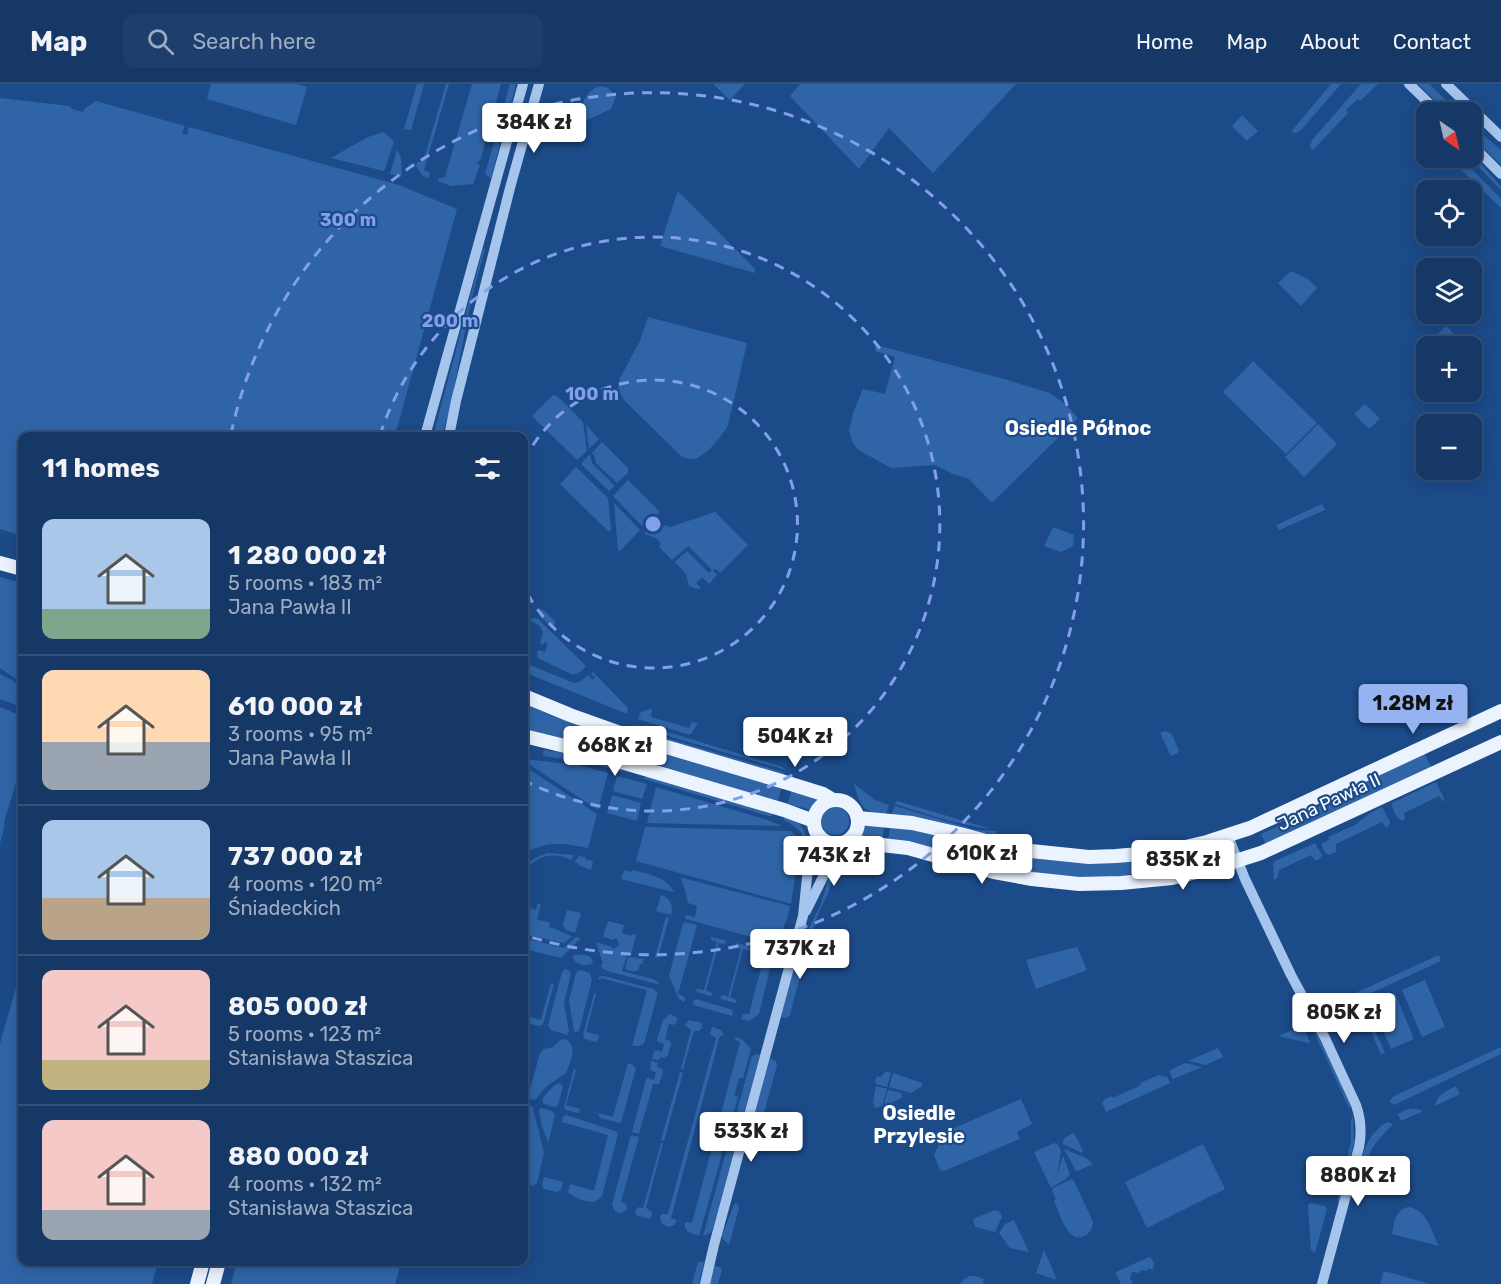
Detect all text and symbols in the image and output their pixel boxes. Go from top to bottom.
search box [123,14,543,68]
text: Map [30,25,87,58]
icon: search [144,25,177,58]
text: Search here [192,28,316,55]
text: Home [1136,29,1193,54]
text: Map [1226,29,1267,54]
text: About [1300,29,1360,54]
text: Contact [1393,29,1471,54]
north arrow [1416,102,1482,168]
map controls [1416,102,1482,480]
pin: 384K zł [479,103,589,154]
text: 384K zł [496,110,572,134]
button: locate [1416,180,1482,246]
text: 300 m [320,209,376,231]
button: layers [1416,258,1482,324]
text: 200 m [422,310,478,332]
button: + [1416,336,1482,402]
text: 100 m [565,383,619,405]
button: − [1416,414,1482,480]
district label: Osiedle Północ [1005,416,1152,440]
icon: filters [471,452,504,485]
text: 11 homes [42,453,160,484]
centre of rings [643,514,663,534]
text: 1 280 000 zł [228,540,386,571]
icon: home [90,543,162,615]
text: 5 rooms · 183 m² [228,571,382,595]
text: Jana Pawła II [228,595,352,619]
pin: 1.28M zł [1351,684,1475,735]
text: 610 000 zł [228,691,362,722]
text: 1.28M zł [1373,691,1453,715]
icon: home [90,694,162,766]
pin: 504K zł [740,717,850,768]
text: 3 rooms · 95 m² [228,722,373,746]
text: 504K zł [757,724,833,748]
pin: 668K zł [560,726,670,777]
text: 668K zł [578,733,652,757]
text: Jana Pawła II [228,746,352,770]
street label: Jana Pawła II [1274,768,1384,836]
pin: 610K zł [927,834,1037,885]
pin: 743K zł [779,836,889,887]
pin: 835K zł [1128,840,1238,891]
text: 737 000 zł [228,841,362,872]
text: 610K zł [946,841,1018,865]
text: 743K zł [797,843,871,867]
icon: home [90,844,162,916]
text: 835K zł [1146,847,1221,871]
text: 4 rooms · 120 m² [228,872,383,896]
text: Śniadeckich [228,896,341,920]
pin: 737K zł [745,929,855,980]
text: 737K zł [764,936,836,960]
text: 805 000 zł [228,991,368,1022]
pin: 805K zł [1289,993,1399,1044]
icon: home [90,994,162,1066]
text: 805K zł [1306,1000,1382,1024]
text: 5 rooms · 123 m² [228,1022,381,1046]
text: Stanisława Staszica [228,1046,413,1070]
district label: Osiedle Przylesie [873,1101,965,1148]
pin: 533K zł [696,1112,806,1163]
text: 533K zł [714,1119,788,1143]
text: 880 000 zł [228,1141,368,1172]
icon: home [90,1144,162,1216]
pin: 880K zł [1303,1156,1413,1207]
text: 880K zł [1320,1163,1396,1187]
text: 4 rooms · 132 m² [228,1172,382,1196]
text: Stanisława Staszica [228,1196,413,1220]

